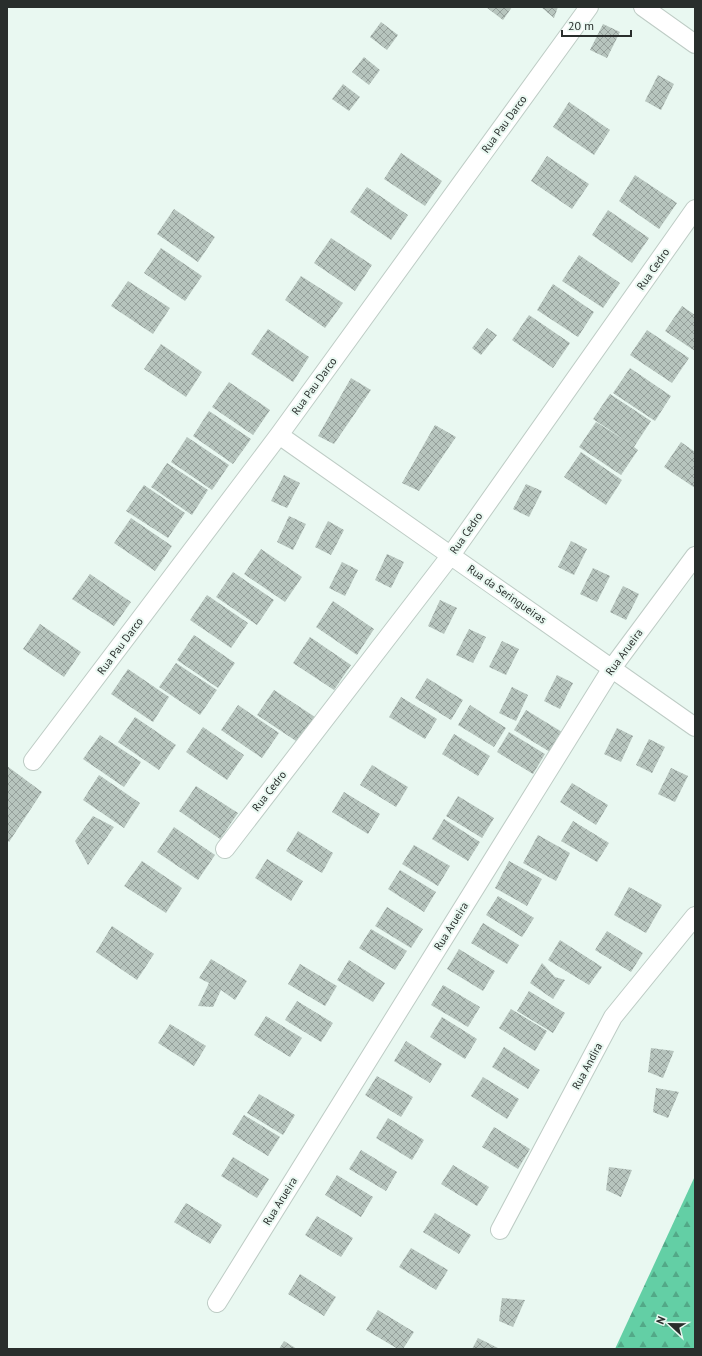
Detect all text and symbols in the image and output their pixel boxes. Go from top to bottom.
scale bar [562,12,631,38]
text: 20 m [568,18,594,33]
street label: Rua Pau Darco [478,92,530,156]
street label: Rua Cedro [634,245,673,293]
street label: Rua Pau Darco [288,354,340,418]
street label: Rua Cedro [447,509,486,557]
street label: Rua da Seringueiras [465,561,550,627]
street label: Rua Pau Darco [94,615,146,677]
street label: Rua Arueira [602,626,646,678]
street label: Rua Cedro [249,768,289,814]
street label: Rua Arueira [431,899,471,953]
street label: Rua Andira [569,1040,605,1092]
street label: Rua Arueira [260,1174,300,1228]
north arrow [650,1304,690,1344]
text: N [653,1314,669,1326]

